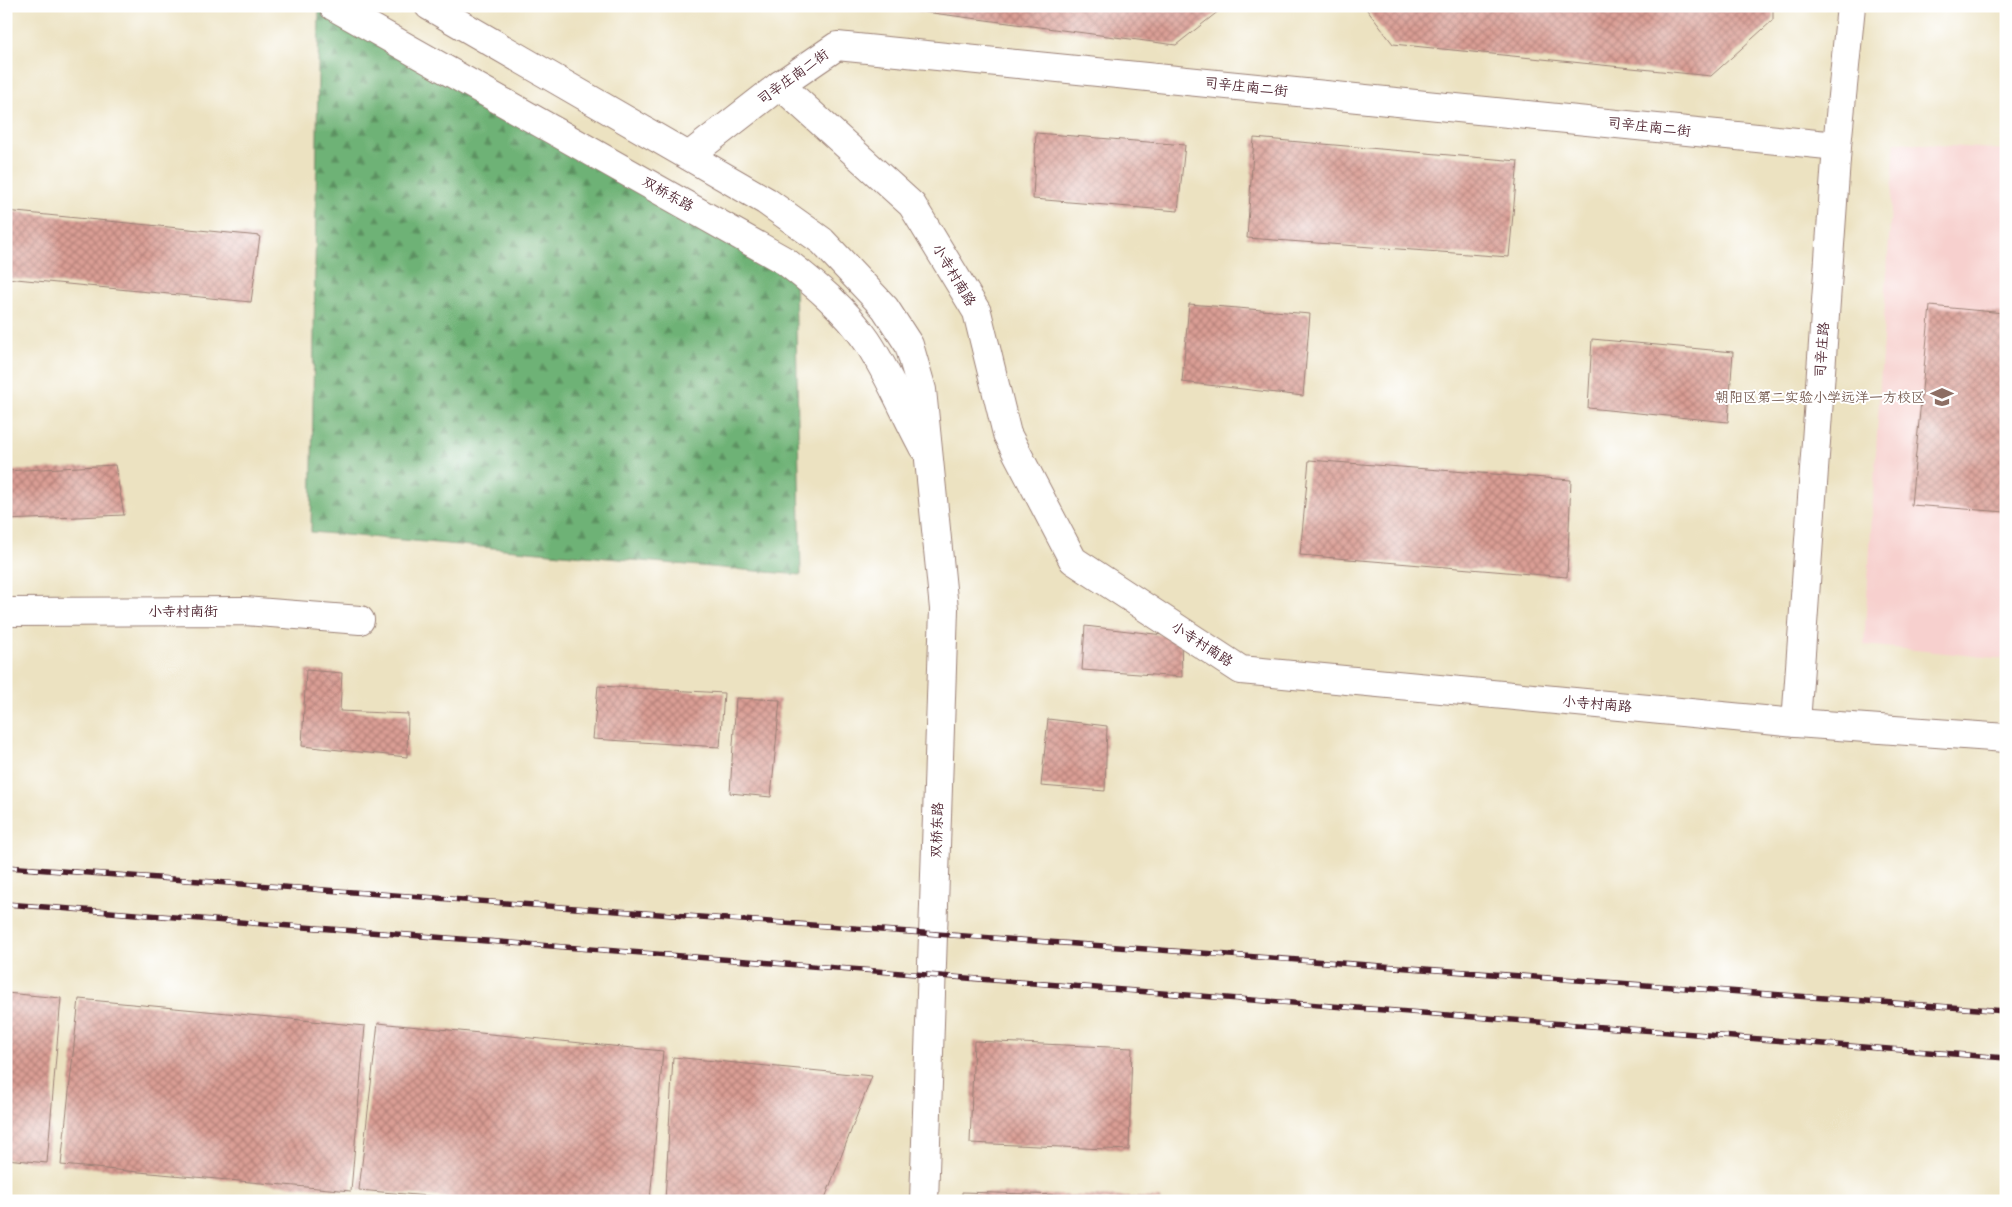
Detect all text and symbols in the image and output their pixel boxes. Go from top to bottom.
street label: 司辛庄南二街 [752,42,834,112]
street label: 司辛庄南二街 [1203,70,1289,104]
street label: 司辛庄南二街 [1606,110,1692,144]
street label: 双桥东路 [637,169,699,219]
street label: 小寺村南路 [925,239,983,311]
street label: 司辛庄路 [1808,321,1836,379]
school or university icon: 朝阳区第二实验小学远洋一方校区 [1929,384,1955,410]
place label: 朝阳区第二实验小学远洋一方校区 [1715,385,1925,410]
street label: 小寺村南街 [148,599,218,624]
street label: 小寺村南路 [1166,614,1238,674]
street label: 小寺村南路 [1561,688,1633,720]
street label: 双桥东路 [924,802,950,858]

